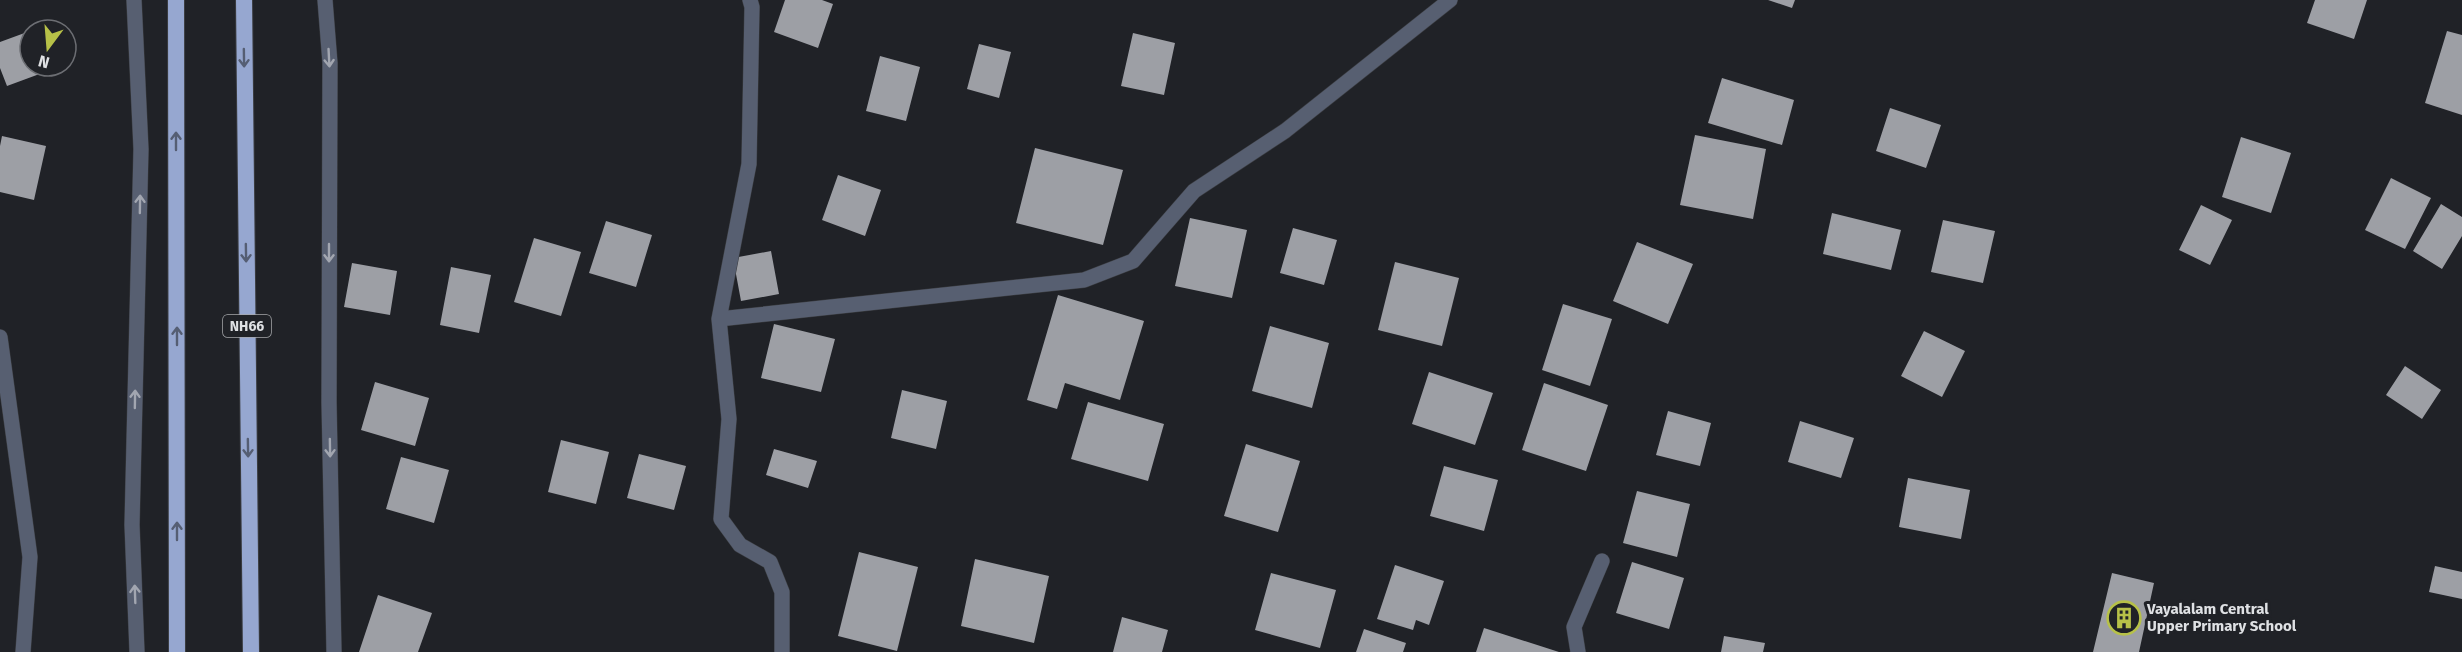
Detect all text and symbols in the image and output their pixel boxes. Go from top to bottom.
north arrow [18,18,78,78]
one-way arrow [238,48,250,68]
one-way arrow [324,48,335,68]
text: N [36,51,52,73]
one-way arrow [170,131,182,151]
one-way arrow [134,194,145,214]
one-way arrow [240,243,252,263]
one-way arrow [323,243,335,263]
road number: NH66 [223,315,271,337]
one-way arrow [171,326,183,346]
one-way arrow [129,389,141,409]
one-way arrow [243,438,254,458]
one-way arrow [324,438,336,458]
one-way arrow [171,521,183,541]
one-way arrow [129,584,140,604]
building icon: Vayalalam Central Upper Primary School [2106,600,2142,636]
place label: Vayalalam Central Upper Primary School [2146,600,2297,635]

